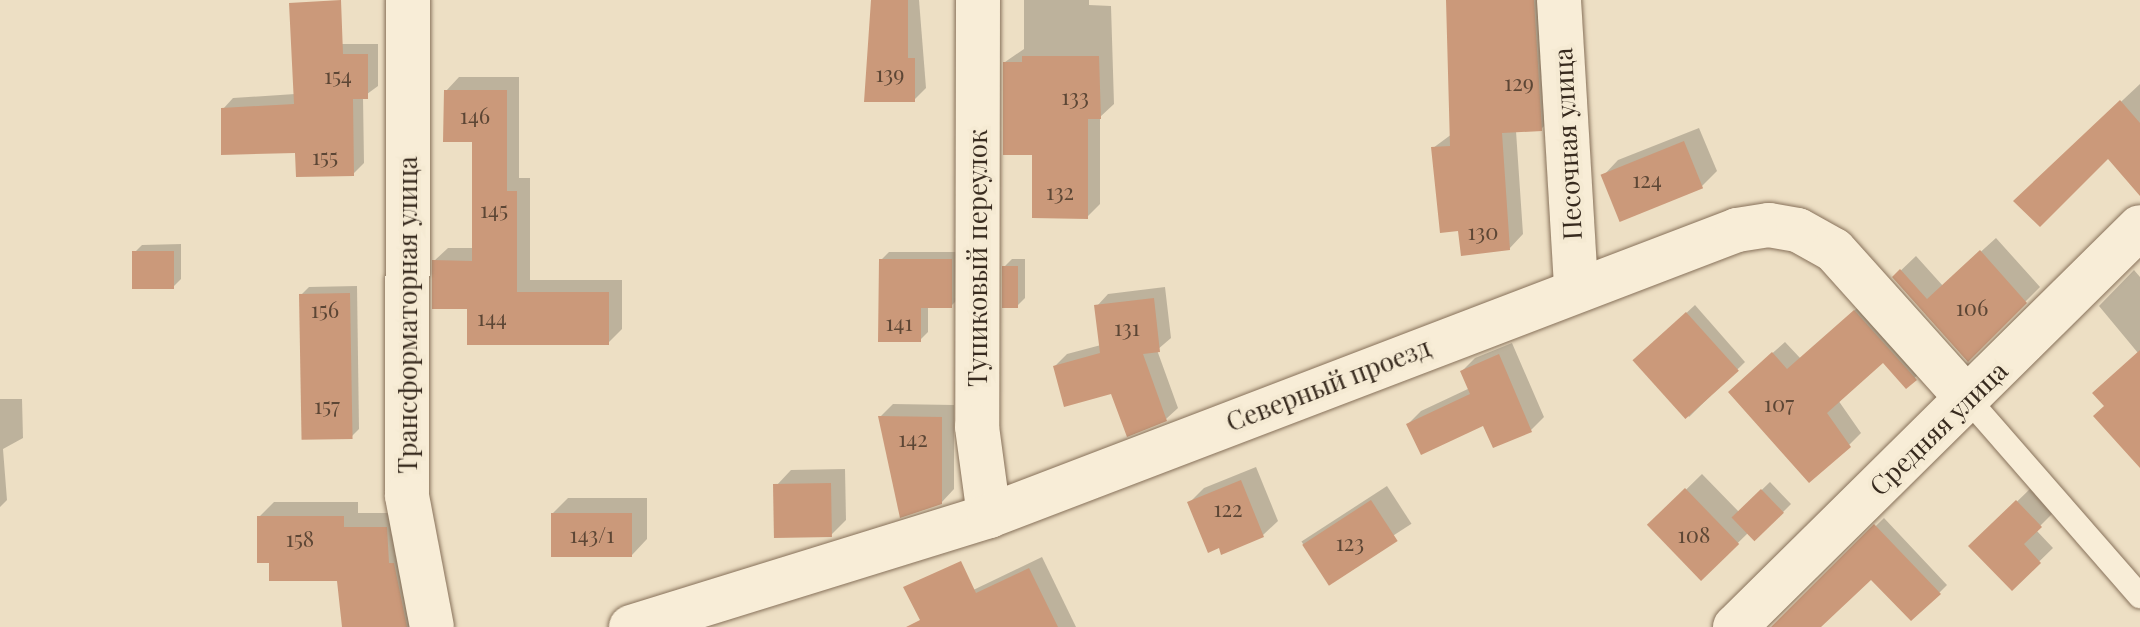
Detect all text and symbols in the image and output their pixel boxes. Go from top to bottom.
street label: Песочная улица [1546,47,1588,241]
house number: 139 [876,61,904,87]
house number: 154 [324,63,352,89]
house number: 129 [1504,70,1534,96]
house number: 133 [1061,84,1089,110]
house number: 146 [460,103,490,129]
street label: Тупиковый переулок [961,129,993,387]
house number: 155 [312,144,338,170]
street label: Трансформаторная улица [391,156,423,474]
house number: 124 [1632,167,1662,193]
house number: 132 [1046,179,1074,205]
house number: 145 [480,197,508,223]
house number: 130 [1468,219,1498,245]
house number: 106 [1956,295,1988,321]
house number: 156 [311,297,339,323]
house number: 144 [477,305,507,331]
house number: 141 [885,310,913,336]
house number: 131 [1114,315,1140,341]
street label: Северный проезд [1222,331,1434,437]
street label: Средняя улица [1863,354,2013,502]
house number: 107 [1764,391,1794,417]
house number: 157 [314,393,340,419]
house number: 142 [898,426,928,452]
house number: 122 [1213,496,1243,522]
house number: 143/1 [570,522,614,548]
house number: 108 [1678,522,1710,548]
house number: 158 [286,526,314,552]
house number: 123 [1336,530,1364,556]

